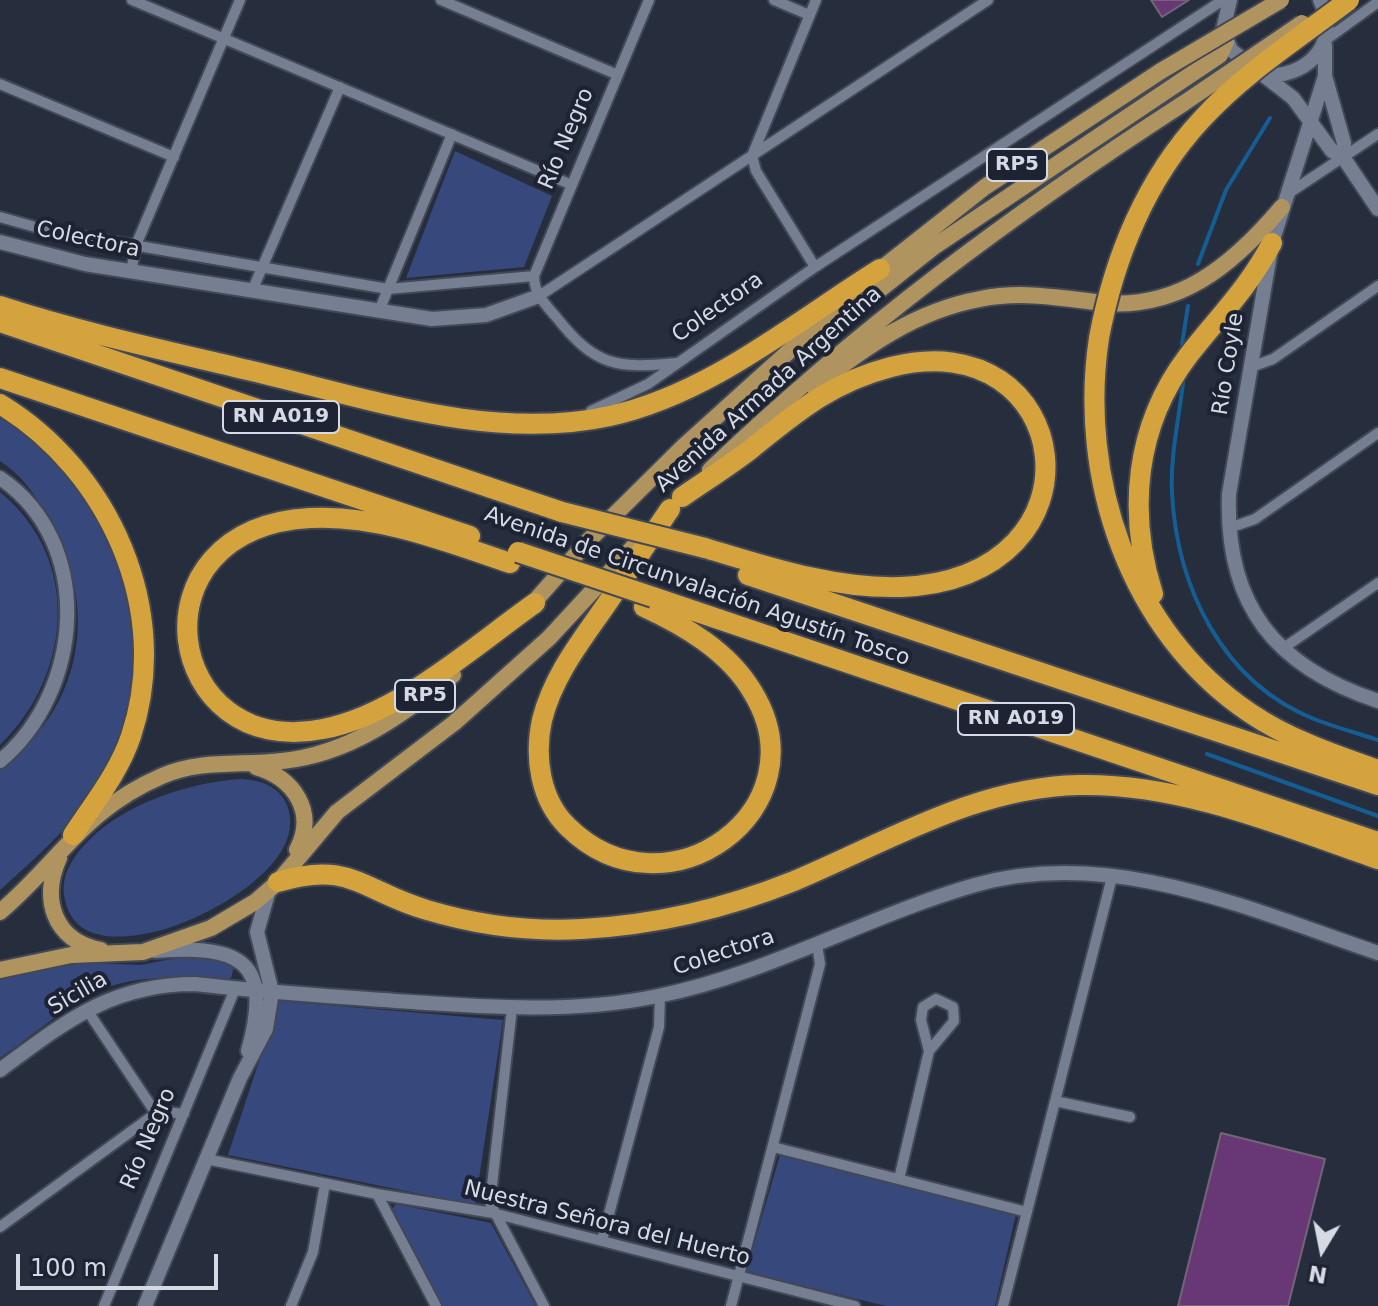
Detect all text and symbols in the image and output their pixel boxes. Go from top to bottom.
street label: Río Negro [534,84,600,194]
road number: RP5 [987,149,1047,181]
street label: Colectora [34,216,142,264]
street label: Colectora [667,267,769,349]
street label: Avenida Armada Argentina [650,281,888,499]
street label: Río Coyle [1208,311,1250,417]
road number: RN A019 [223,401,339,433]
street label: Avenida de Circunvalación Agustín Tosco [481,502,913,672]
road number: RP5 [395,680,455,712]
road number: RN A019 [958,703,1074,735]
street label: Colectora [670,924,778,982]
street label: Sicilia [44,967,112,1021]
street label: Río Negro [116,1084,182,1194]
street label: Nuestra Señora del Huerto [461,1176,753,1272]
north arrow [1282,1210,1362,1290]
scale bar [20,1238,222,1288]
text: 100 m [30,1254,107,1282]
text: N [1307,1260,1329,1288]

